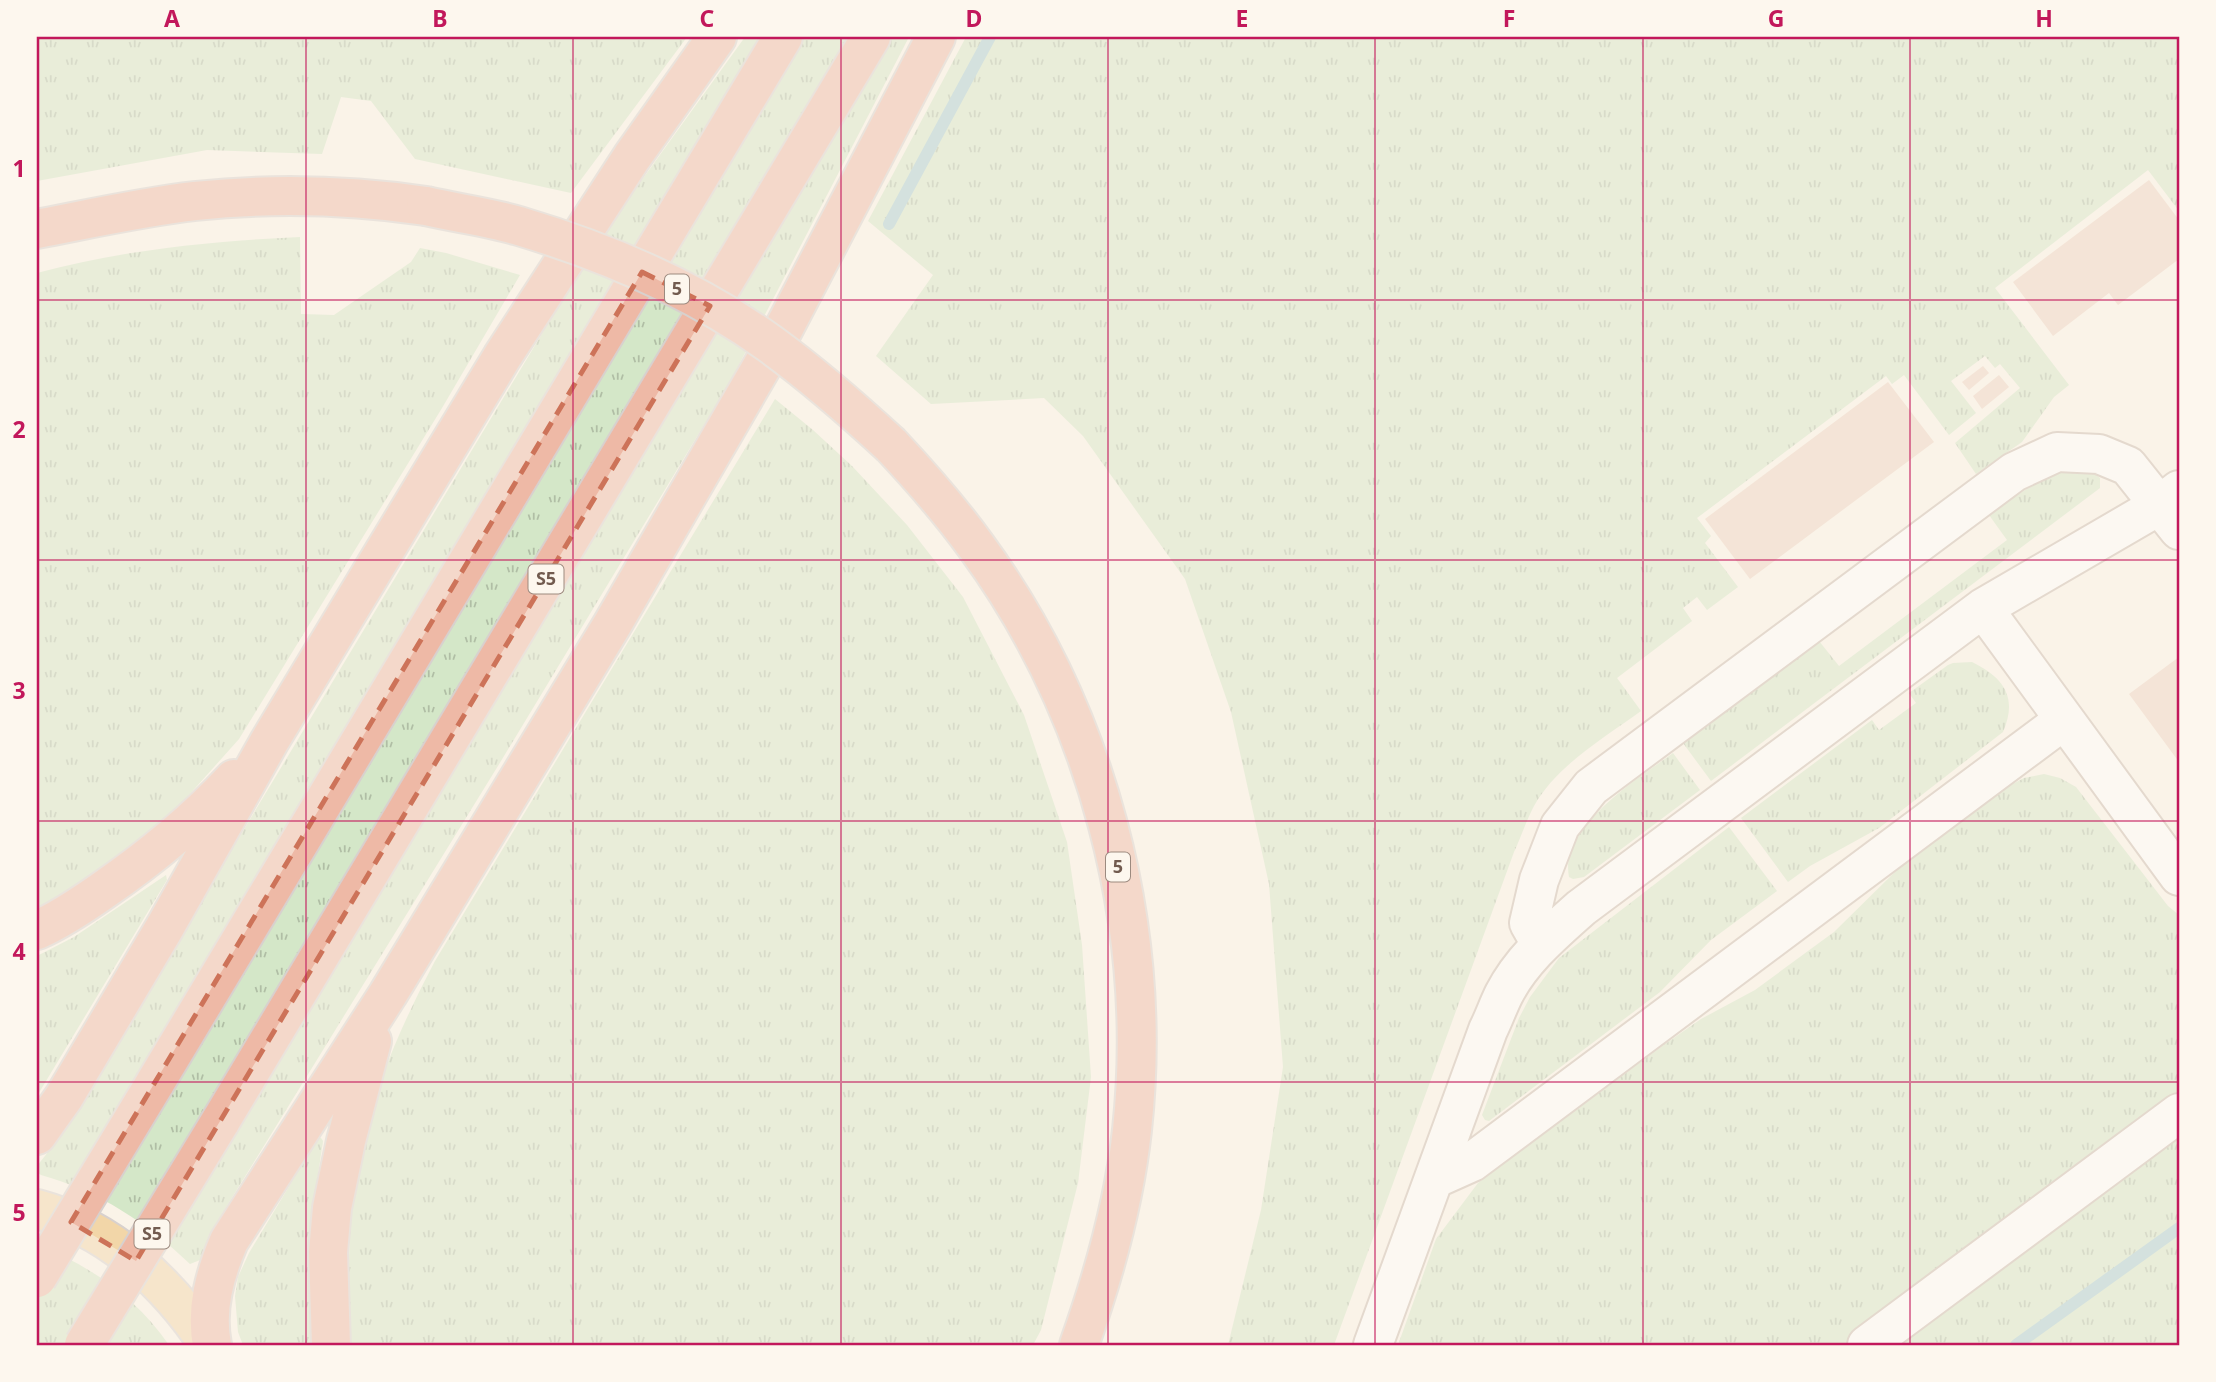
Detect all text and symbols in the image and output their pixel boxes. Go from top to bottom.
text: A [164,2,180,34]
text: B [432,2,448,34]
text: C [700,2,715,34]
text: D [966,2,982,34]
text: E [1236,2,1248,34]
text: F [1503,2,1515,34]
text: G [1768,2,1784,34]
text: H [2035,2,2053,34]
text: 1 [12,152,26,184]
road number: 5 [665,274,689,304]
text: 2 [12,413,26,445]
road number: S5 [528,564,564,594]
text: 3 [12,674,26,706]
road number: 5 [1106,852,1130,882]
text: 4 [12,935,26,967]
text: 5 [12,1196,26,1228]
road number: S5 [134,1219,170,1248]

